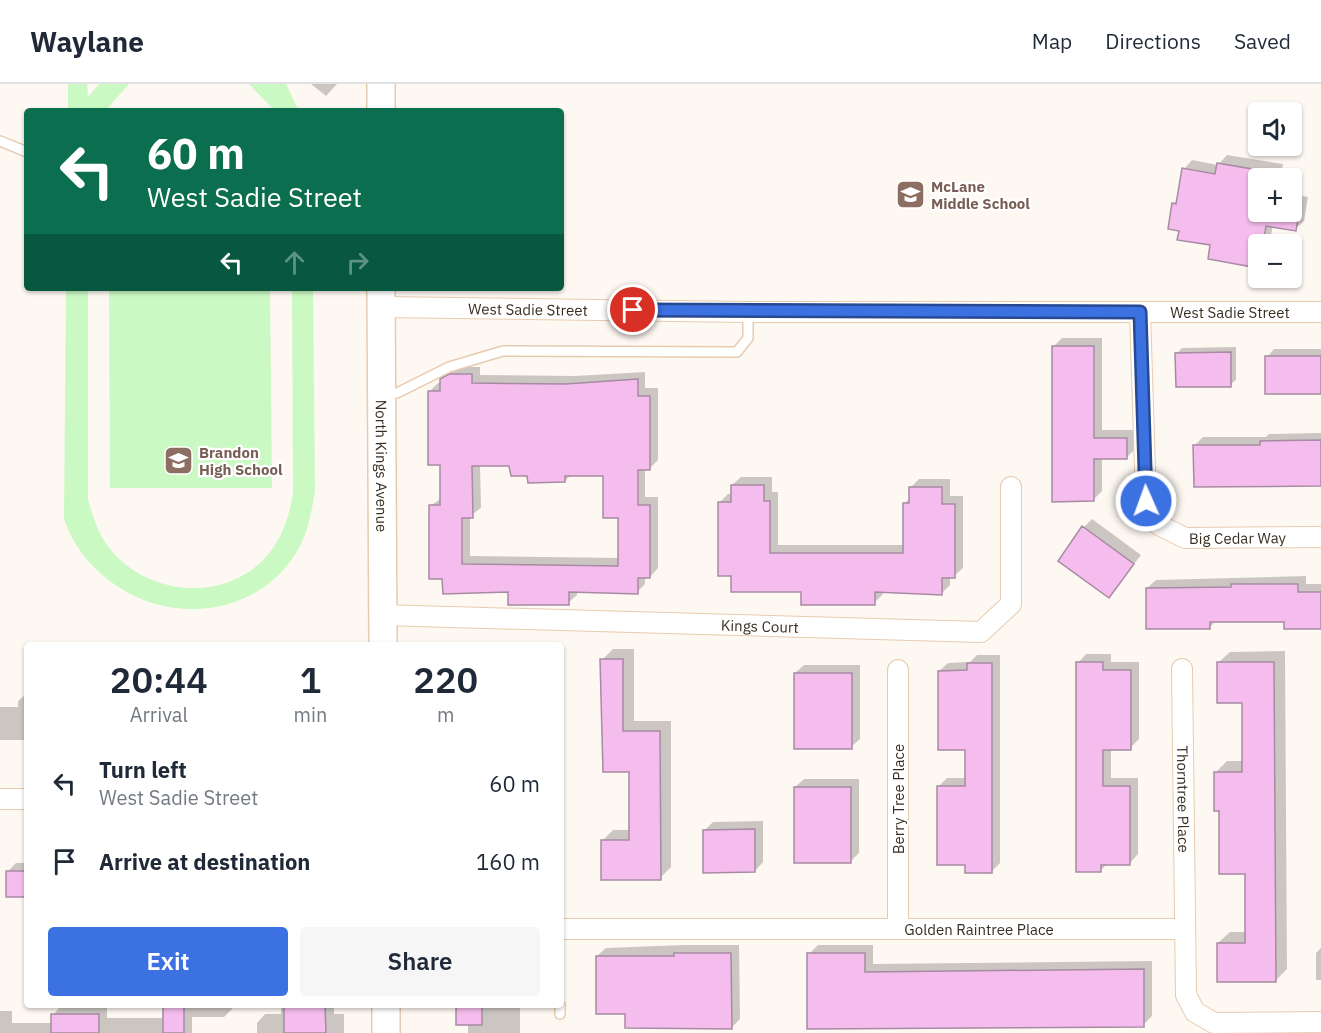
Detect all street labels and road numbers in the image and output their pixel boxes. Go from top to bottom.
street label: West Sadie Street [468,299,588,319]
street label: West Sadie Street [1170,303,1290,322]
street label: North Kings Avenue [372,400,392,532]
street label: Big Cedar Way [1189,528,1287,547]
street label: Kings Court [721,615,799,636]
street label: Berry Tree Place [889,744,908,854]
street label: Thorntree Place [1173,745,1194,853]
street label: Golden Raintree Place [904,920,1054,939]

